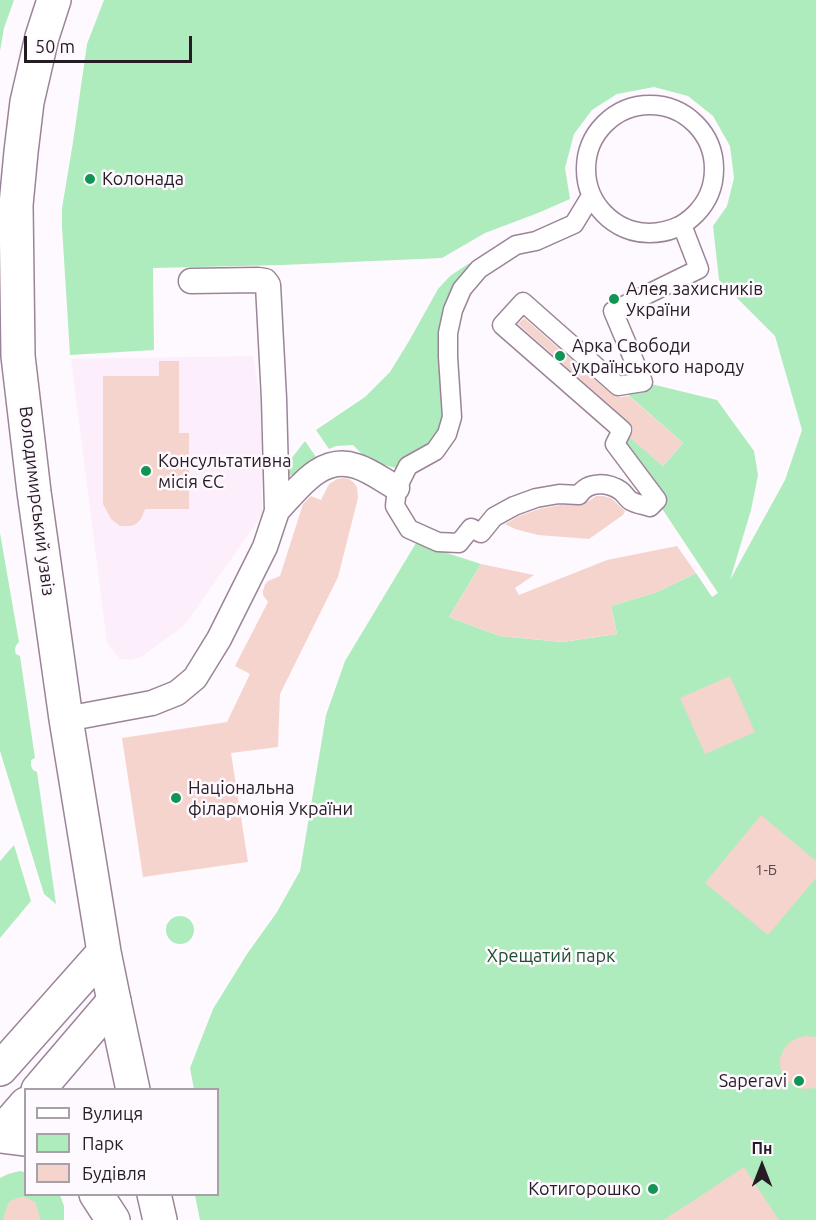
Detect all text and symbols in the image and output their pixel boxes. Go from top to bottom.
scale bar [27,24,195,62]
text: 50 m [35,36,75,56]
place label: Колонада [102,168,184,190]
marker: Колонада [83,172,97,186]
place label: Алея захисників України [626,278,763,320]
marker: Алея захисників України [607,292,621,306]
place label: Арка Свободи українського народу [572,335,744,378]
marker: Арка Свободи українського народу [553,349,567,363]
street label: Володимирський узвіз [15,405,59,597]
place label: Консультативна місія ЄС [158,450,292,492]
marker: Консультативна місія ЄС [139,464,153,478]
place label: Національна філармонія України [188,777,353,820]
marker: Національна філармонія України [169,791,183,805]
house number: 1-Б [755,861,777,879]
park label: Хрещатий парк [487,945,615,967]
place label: Saperavi [719,1070,787,1092]
marker: Saperavi [792,1074,806,1088]
legend [24,1088,219,1196]
text: Вулиця [82,1103,143,1123]
text: Парк [82,1133,123,1153]
north arrow [732,1136,792,1196]
text: Пн [752,1139,772,1157]
text: Будівля [82,1163,147,1183]
place label: Котигорошко [528,1178,641,1200]
marker: Котигорошко [646,1182,660,1196]

